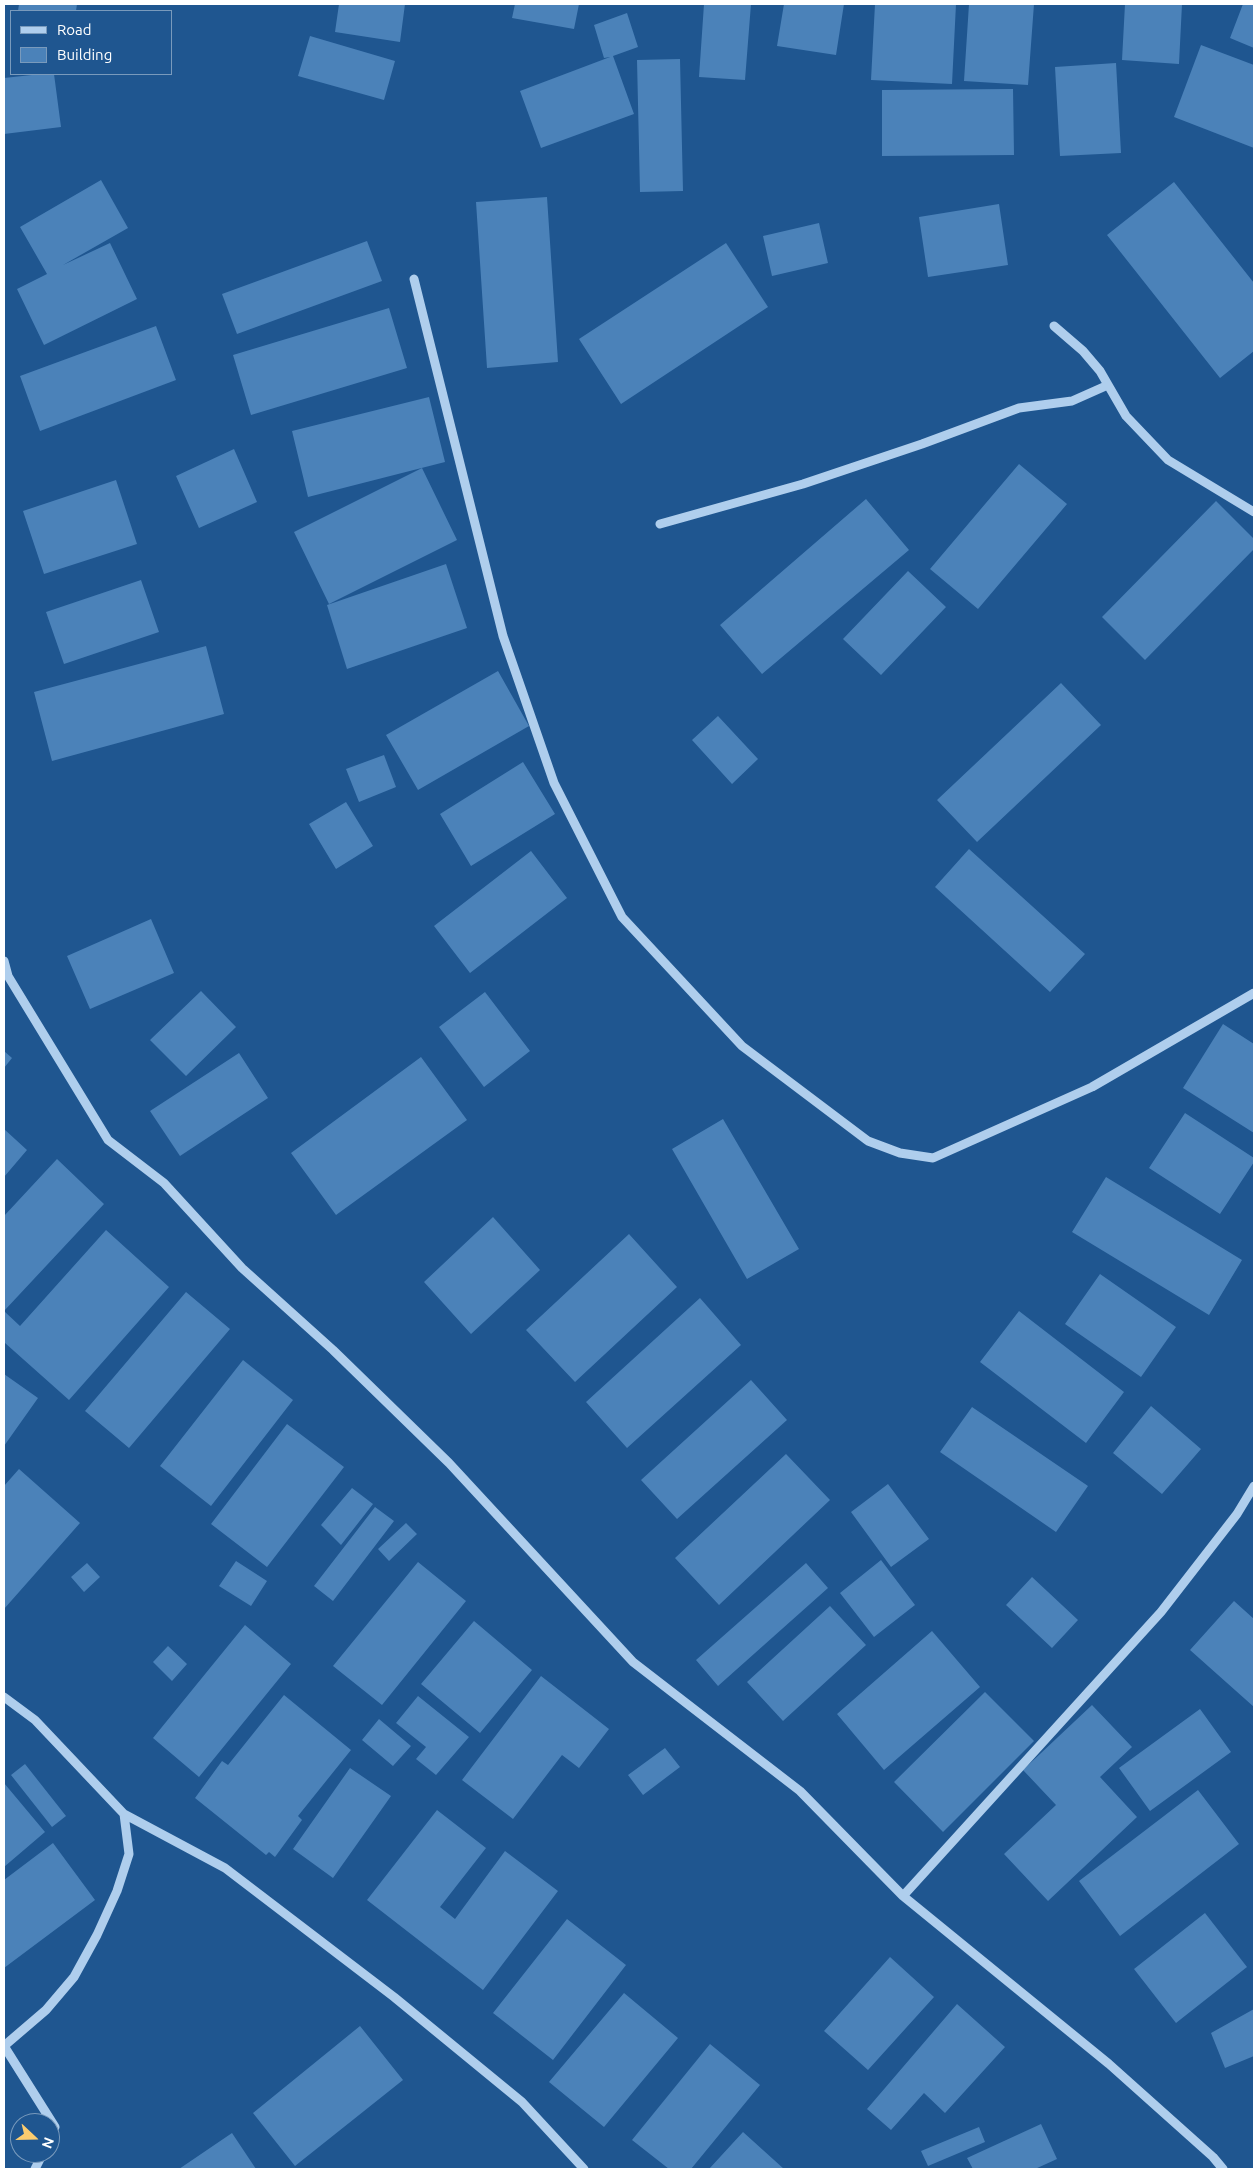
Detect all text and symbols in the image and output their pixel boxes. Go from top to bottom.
legend [10,10,172,75]
text: Road [57,21,92,38]
text: Building [57,46,112,63]
north arrow [10,2113,60,2163]
text: N [39,2135,57,2151]

